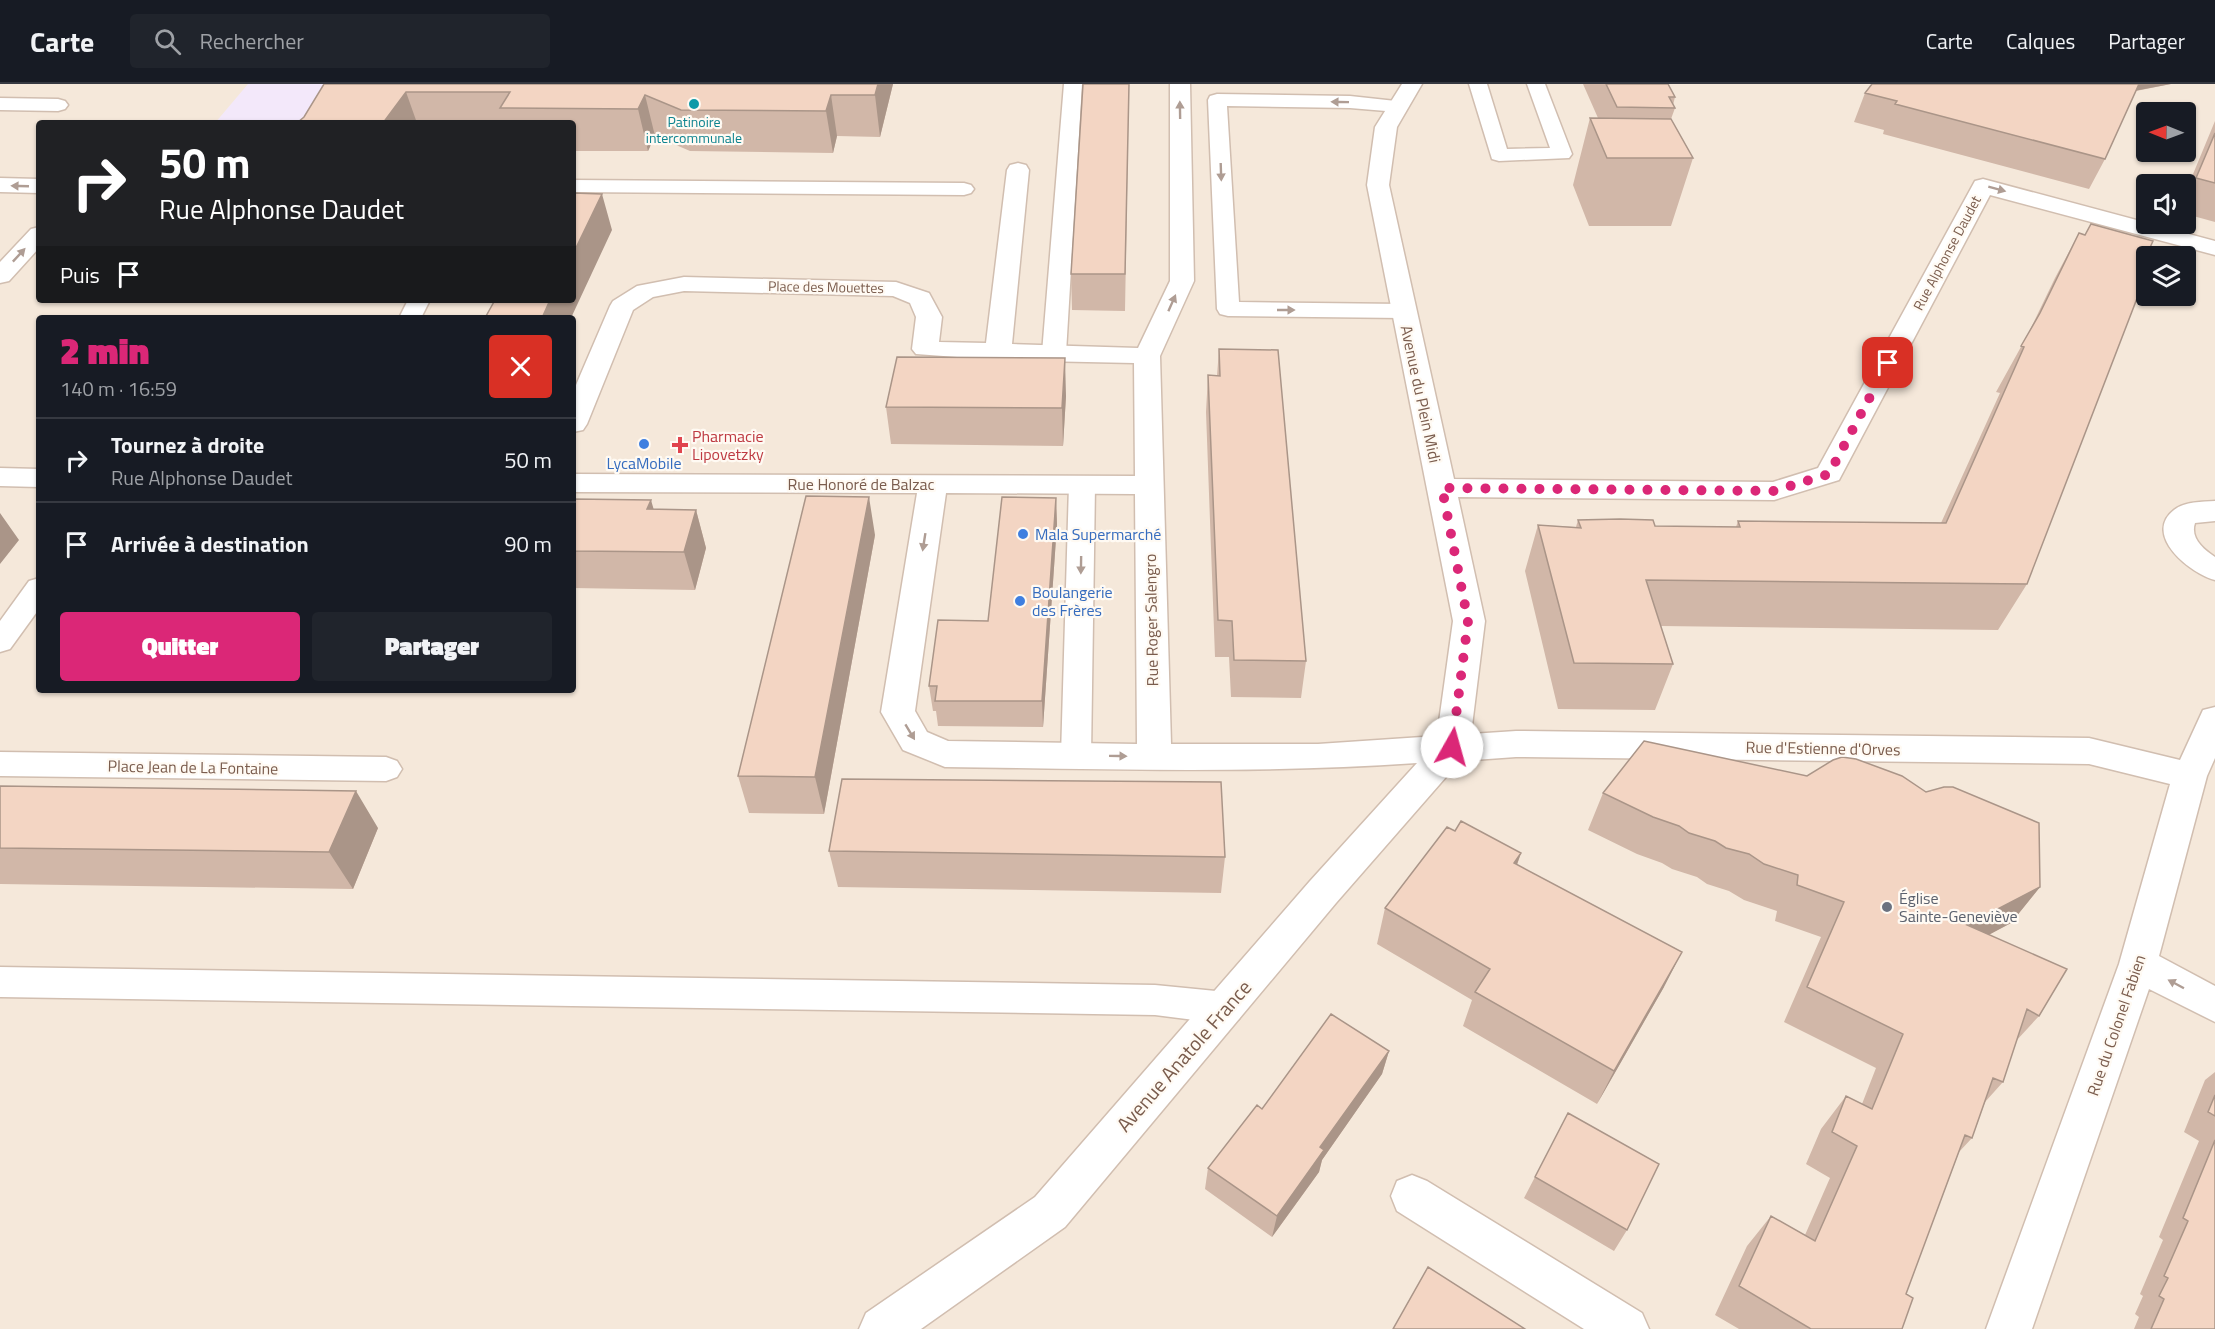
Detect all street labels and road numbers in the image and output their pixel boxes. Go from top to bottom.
street label: Rue Alphonse Daudet [1907,192,1986,314]
street label: Place des Mouettes [768,275,884,298]
street label: Avenue du Plein Midi [1395,323,1447,465]
street label: Rue Honoré de Balzac [788,472,935,496]
street label: Rue Roger Salengro [1138,554,1164,686]
street label: Rue d'Estienne d'Orves [1745,735,1901,761]
street label: Place Jean de La Fontaine [107,754,279,780]
street label: Rue du Colonel Fabien [2081,951,2151,1099]
street label: Avenue Anatole France [1109,973,1259,1139]

